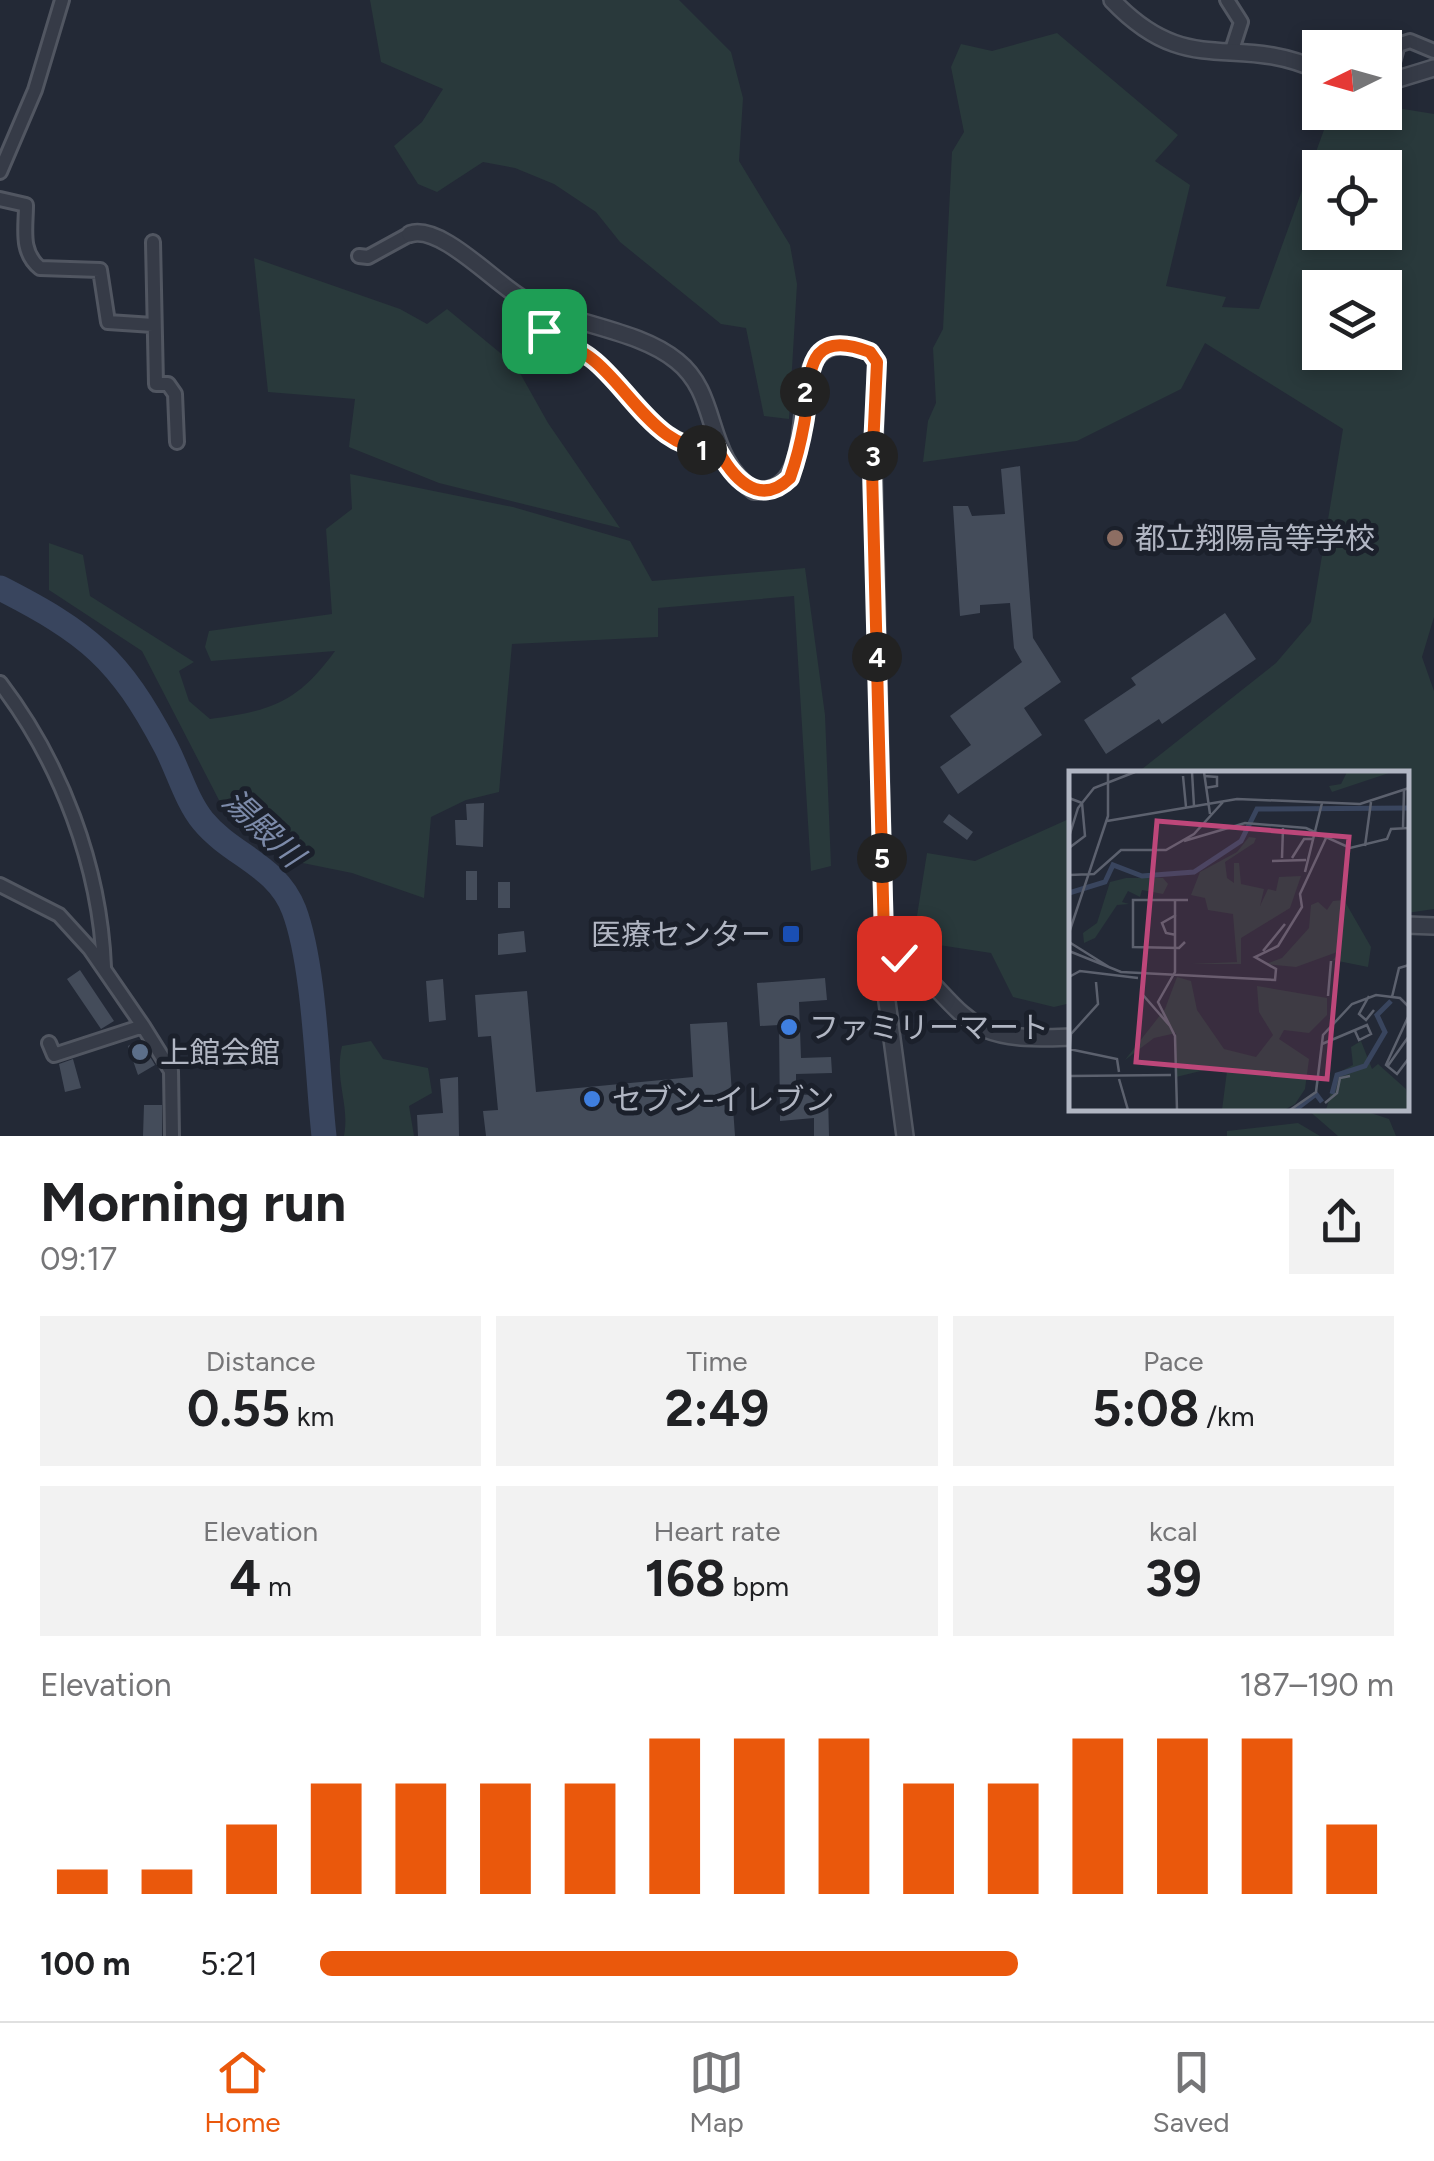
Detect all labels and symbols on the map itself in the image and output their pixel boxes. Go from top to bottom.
north arrow [1302,30,1402,130]
pin [502,289,587,374]
pin: 2 [780,367,830,417]
pin: 1 [677,425,727,475]
pin: 3 [848,431,898,481]
place label: 都立翔陽高等学校 [1135,520,1375,557]
marker: 都立翔陽高等学校 [1104,527,1126,549]
pin: 4 [852,632,902,682]
inset map [1069,771,1409,1111]
water label: 湯殿川 [215,781,313,877]
pin: 5 [857,833,907,883]
place label: 医療センター [591,916,771,953]
pin [857,916,942,1001]
marker: 医療センター [780,923,802,945]
place label: ファミリーマート [809,1009,1049,1046]
marker: ファミリーマート [778,1016,800,1038]
place label: 上館会館 [160,1034,280,1071]
marker: 上館会館 [129,1041,151,1063]
place label: セブン-イレブン [612,1081,835,1118]
marker: セブン-イレブン [581,1088,603,1110]

